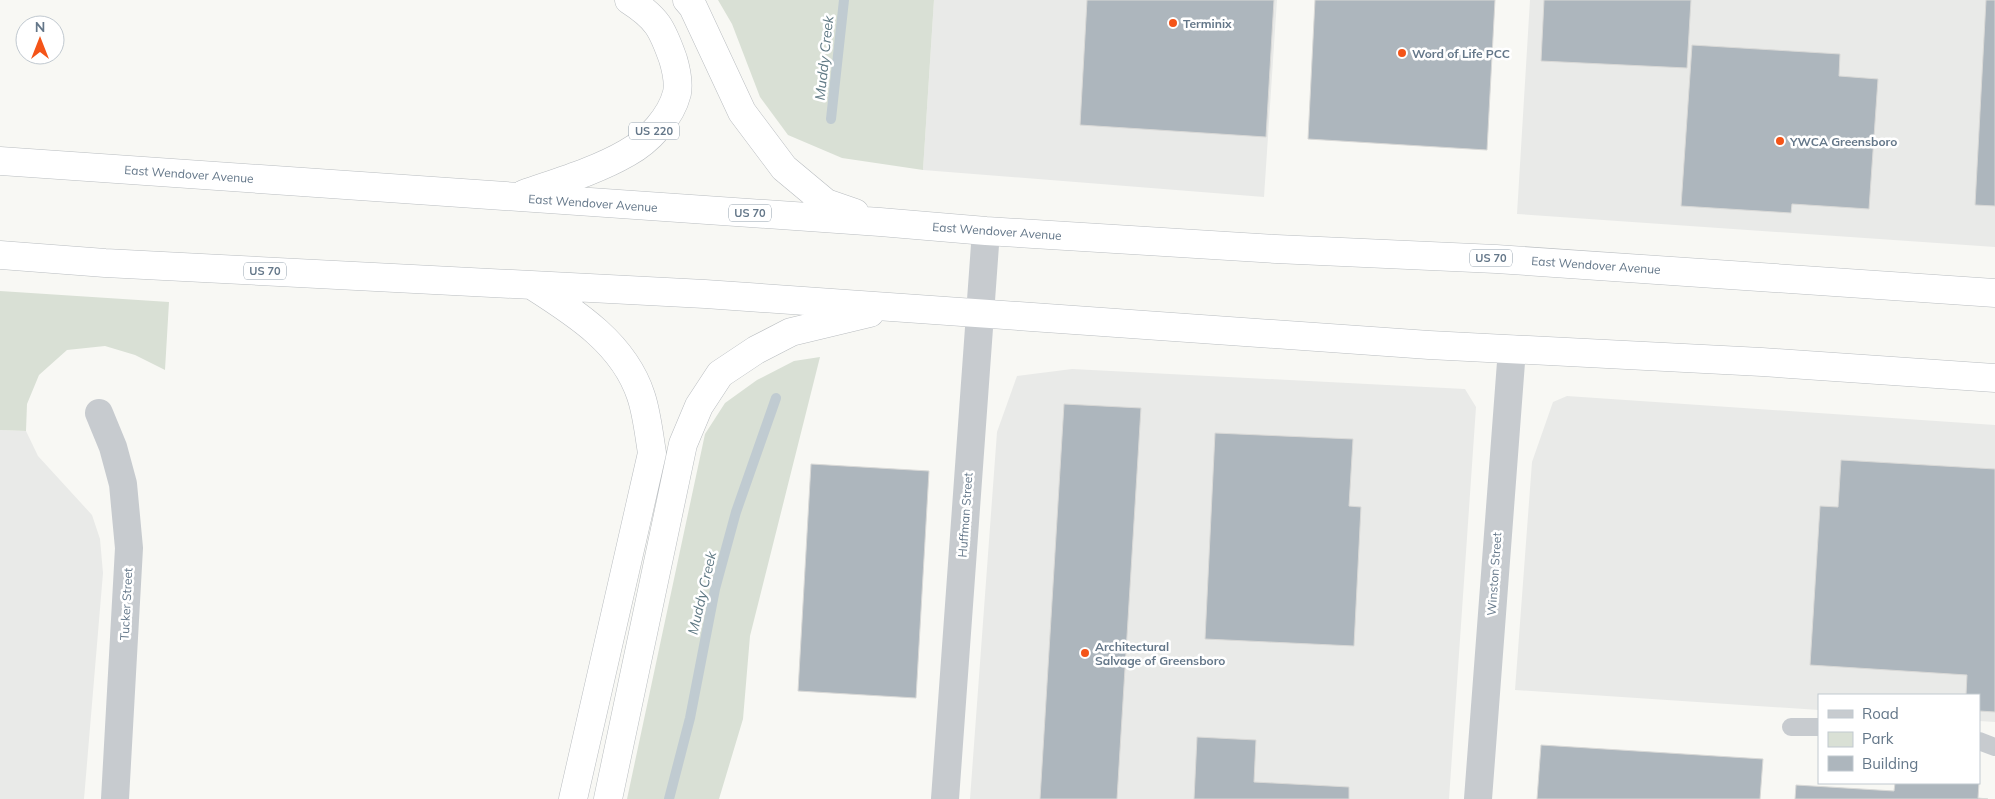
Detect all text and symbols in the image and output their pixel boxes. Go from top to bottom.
water label: Muddy Creek [811,14,837,101]
north arrow [15,15,65,65]
place label: Terminix [1183,16,1232,31]
marker: Terminix [1167,17,1179,29]
text: N [35,18,45,36]
place label: Word of Life PCC [1412,46,1510,61]
marker: Word of Life PCC [1396,47,1408,59]
road number: US 220 [629,122,679,140]
place label: YWCA Greensboro [1789,134,1897,149]
marker: YWCA Greensboro [1774,135,1786,147]
street label: East Wendover Avenue [124,162,254,186]
street label: East Wendover Avenue [528,191,658,215]
road number: US 70 [729,204,771,222]
street label: East Wendover Avenue [932,219,1062,243]
road number: US 70 [1470,250,1512,266]
street label: East Wendover Avenue [1531,253,1661,277]
road number: US 70 [244,262,286,280]
street label: Huffman Street [955,472,975,558]
street label: Winston Street [1484,532,1504,616]
water label: Muddy Creek [684,549,721,636]
street label: Tucker Street [117,567,135,641]
place label: Architectural Salvage of Greensboro [1095,639,1225,668]
marker: Architectural Salvage of Greensboro [1079,647,1091,659]
legend [1818,694,1980,784]
text: Road [1862,704,1899,723]
text: Park [1862,729,1894,748]
text: Building [1862,754,1918,773]

